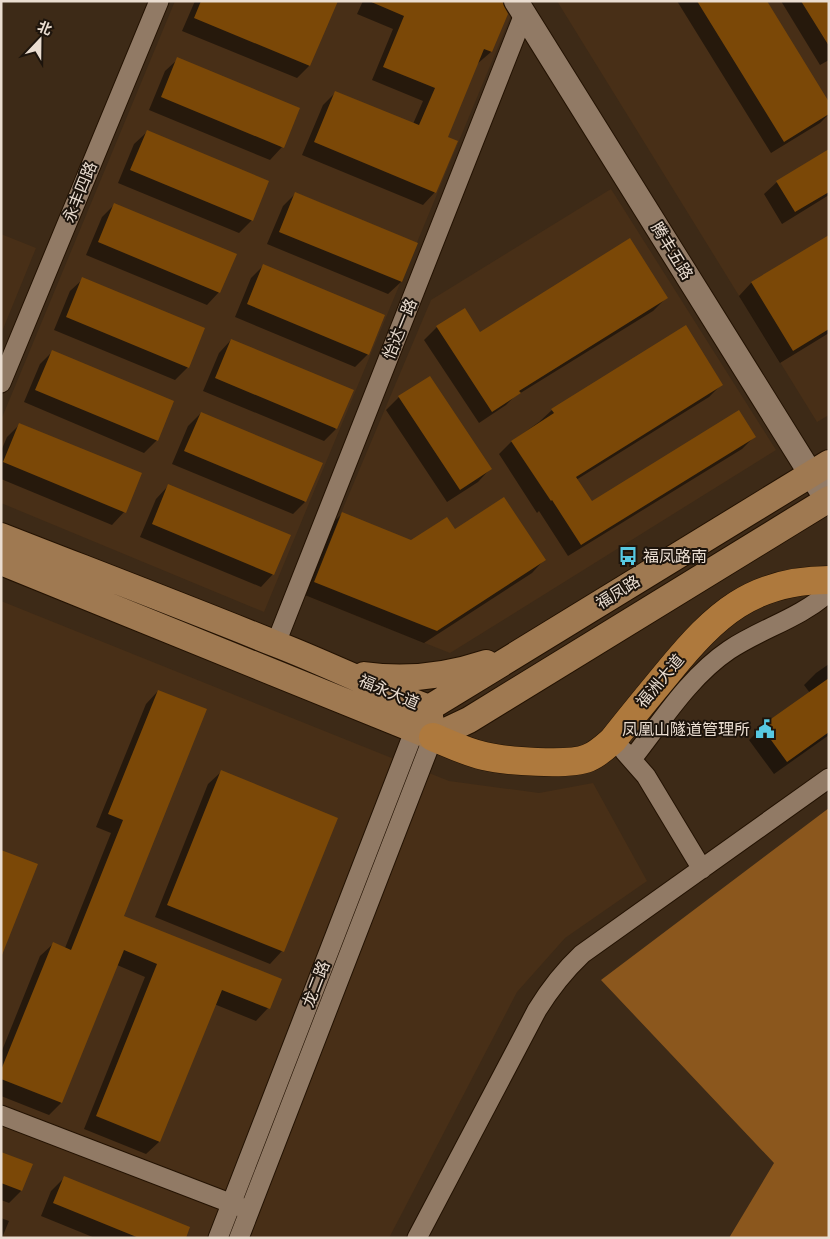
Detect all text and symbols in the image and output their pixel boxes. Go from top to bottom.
north arrow [15,15,65,65]
text: 北 [35,18,54,38]
street label: 永丰四路 [59,159,101,225]
street label: 腾丰五路 [647,219,697,283]
street label: 怡达一路 [379,296,421,362]
bus stop icon: 福凤路南 [617,545,639,567]
place label: 福凤路南 [643,547,707,566]
street label: 福凤路 [593,571,643,613]
street label: 福洲大道 [632,650,688,712]
street label: 福永大道 [356,671,422,713]
public building icon: 凤凰山隧道管理所 [754,718,776,740]
place label: 凤凰山隧道管理所 [622,720,750,739]
street label: 龙二路 [299,958,333,1010]

